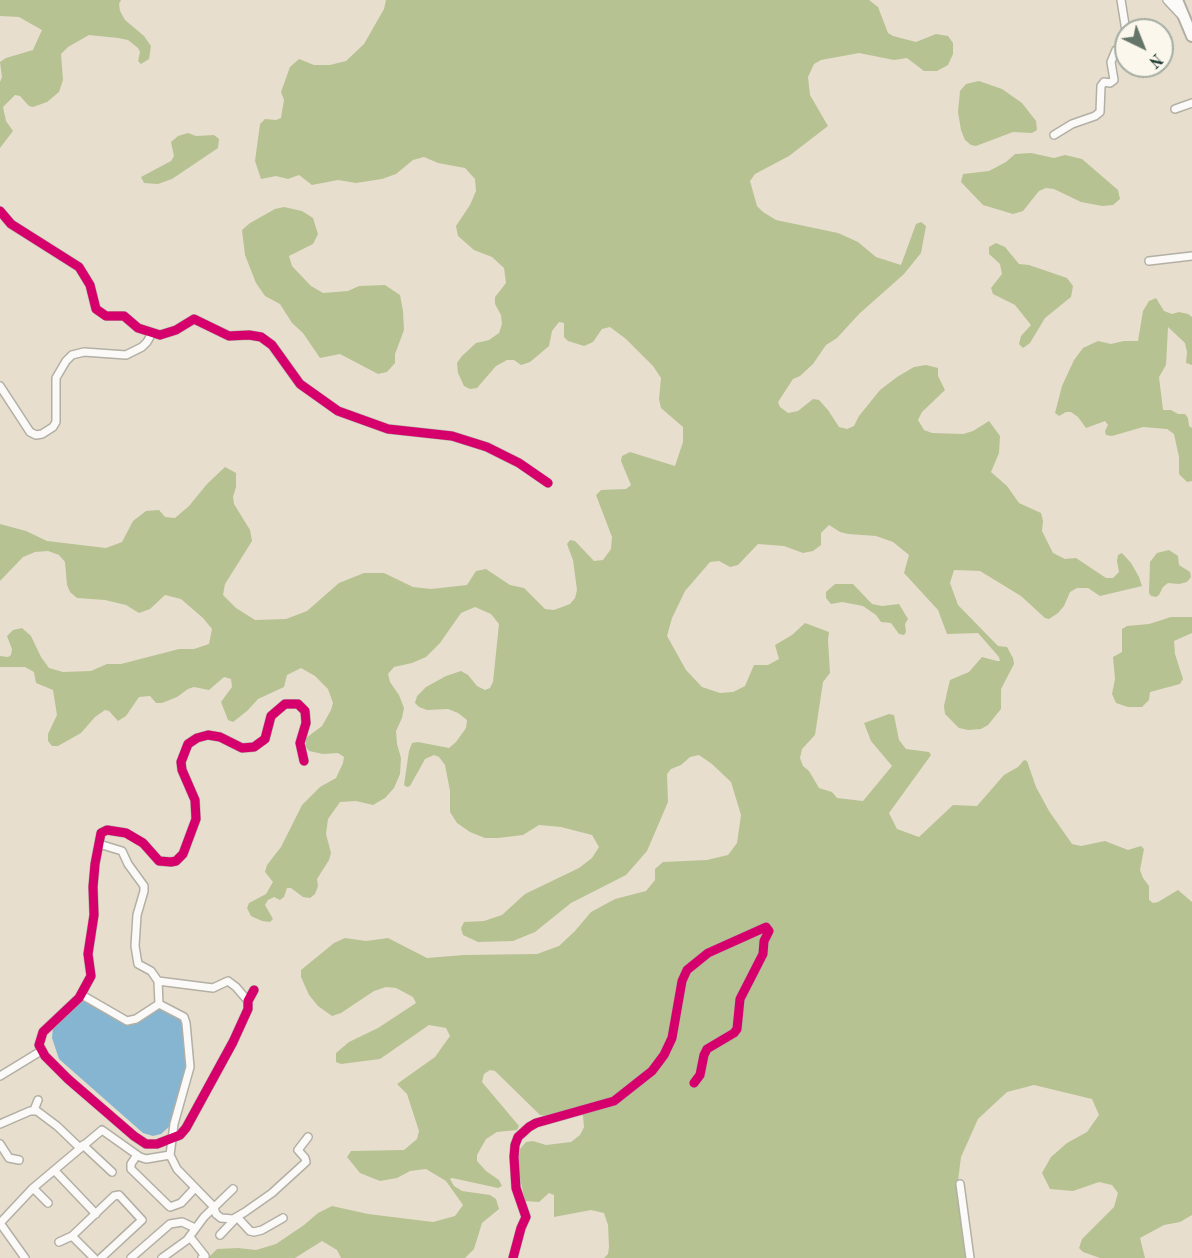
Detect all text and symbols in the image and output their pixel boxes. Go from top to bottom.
north arrow [1114,18,1174,78]
text: N [1145,50,1165,70]

